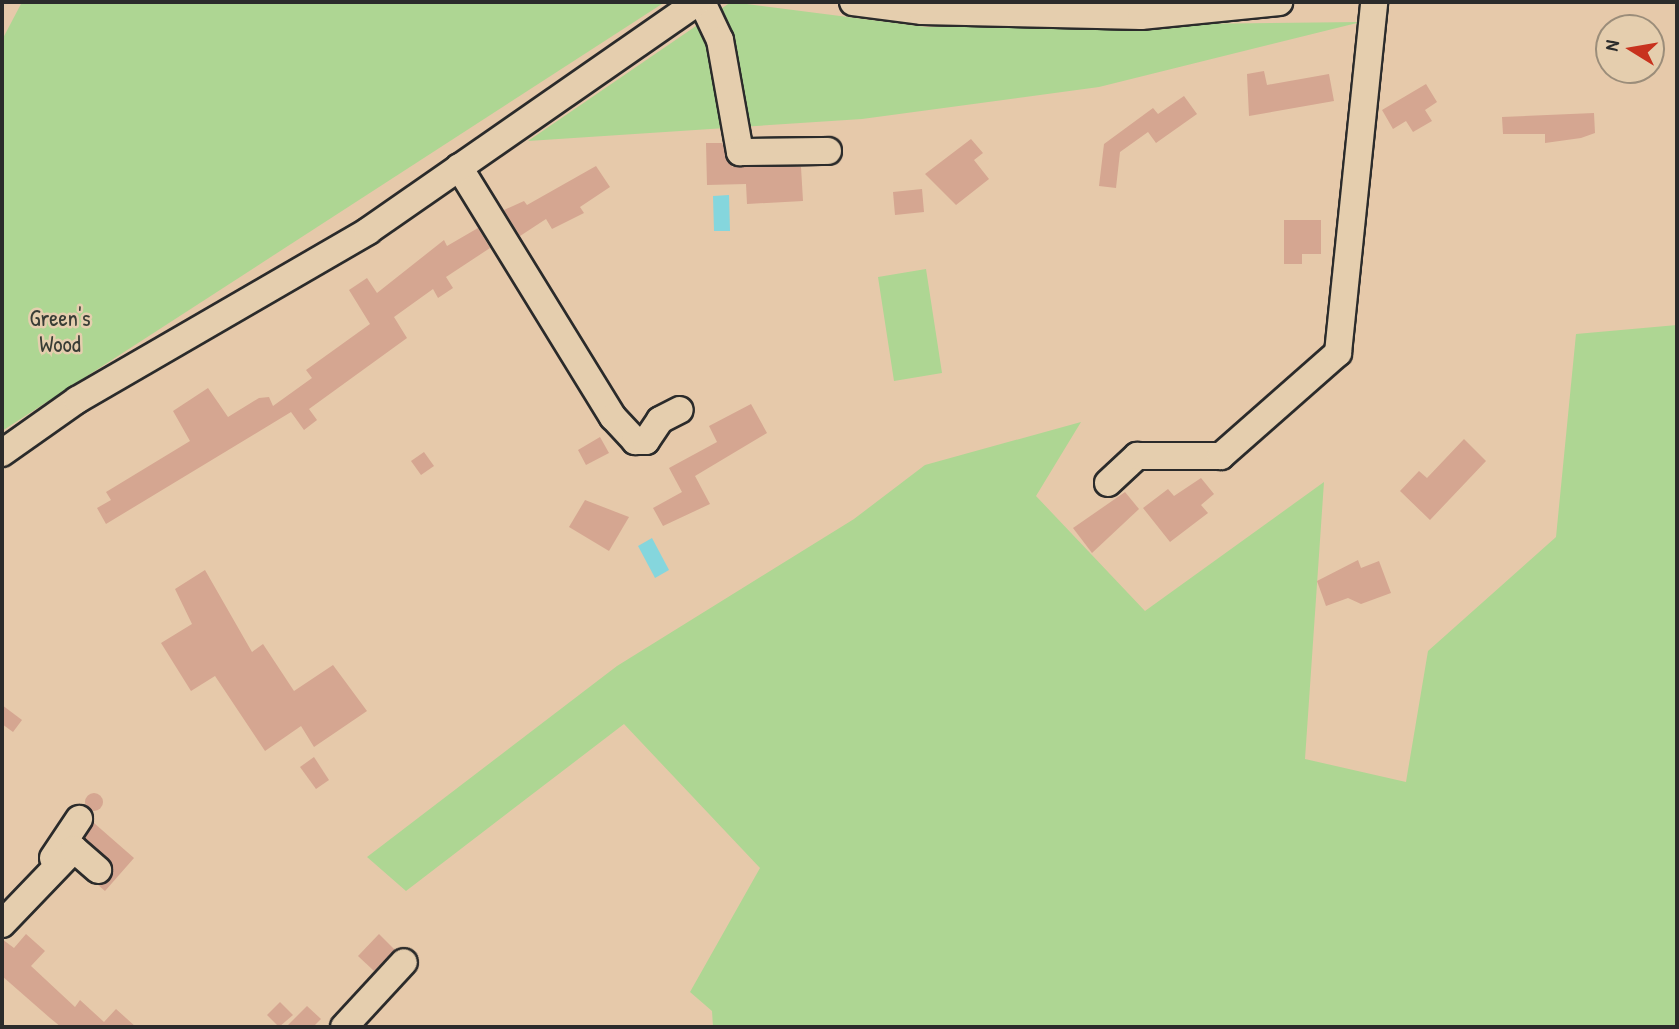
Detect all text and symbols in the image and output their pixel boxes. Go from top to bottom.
north arrow [1595,14,1665,84]
text: N [1598,38,1625,53]
park label: Green's Wood [29,304,91,358]

